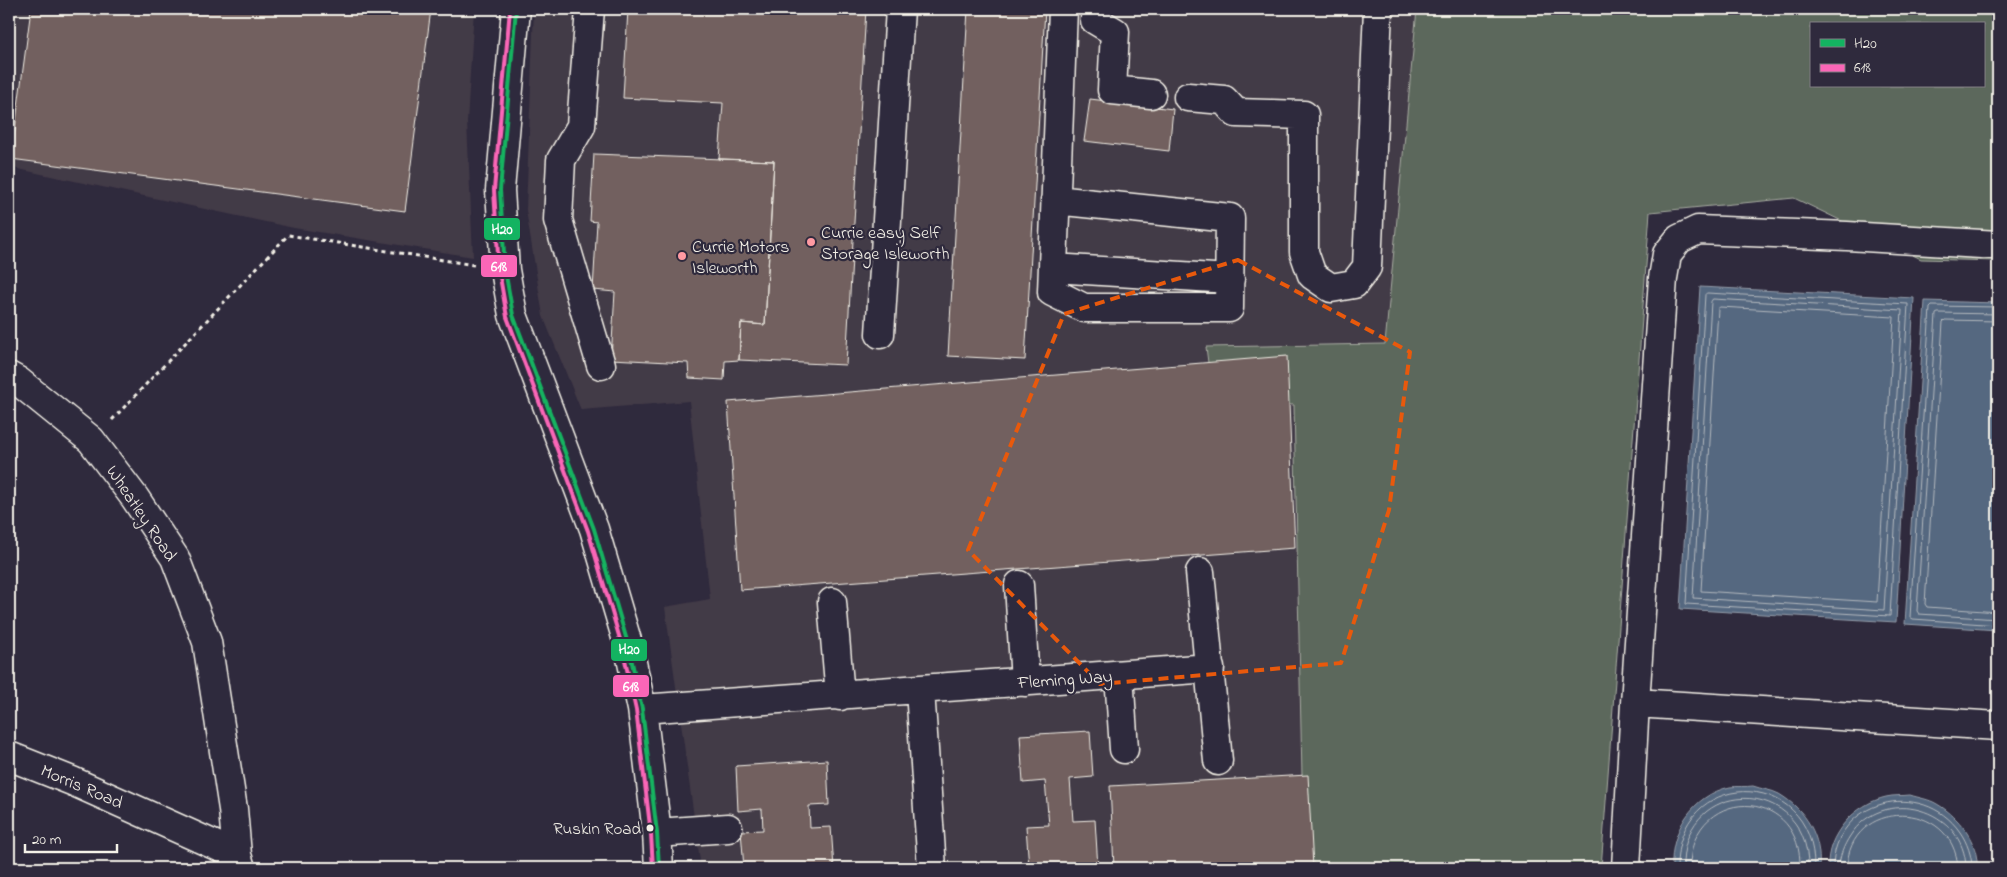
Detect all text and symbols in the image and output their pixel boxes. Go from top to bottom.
legend [1810,22,1984,88]
text: H20 [1854,33,1877,55]
text: 618 [1854,57,1871,79]
line badge: H20 [483,217,521,241]
text: H20 [491,220,513,241]
place label: Currie easy Self Storage Isleworth [821,221,950,269]
place label: Currie Motors Isleworth [692,235,790,282]
marker: Currie easy Self Storage Isleworth [805,236,817,248]
marker: Currie Motors Isleworth [676,250,688,262]
line badge: 618 [480,254,518,278]
text: 618 [490,257,508,278]
street label: Wheatley Road [99,461,182,567]
line badge: H20 [610,638,648,662]
text: H20 [618,640,640,661]
street label: Fleming Way [1016,665,1114,698]
line badge: 618 [612,674,650,698]
text: 618 [622,677,640,698]
street label: Morris Road [36,759,127,817]
place label: Ruskin Road [553,817,641,842]
scale bar [25,822,118,854]
marker: Ruskin Road [645,823,655,833]
text: 20 m [32,829,62,851]

